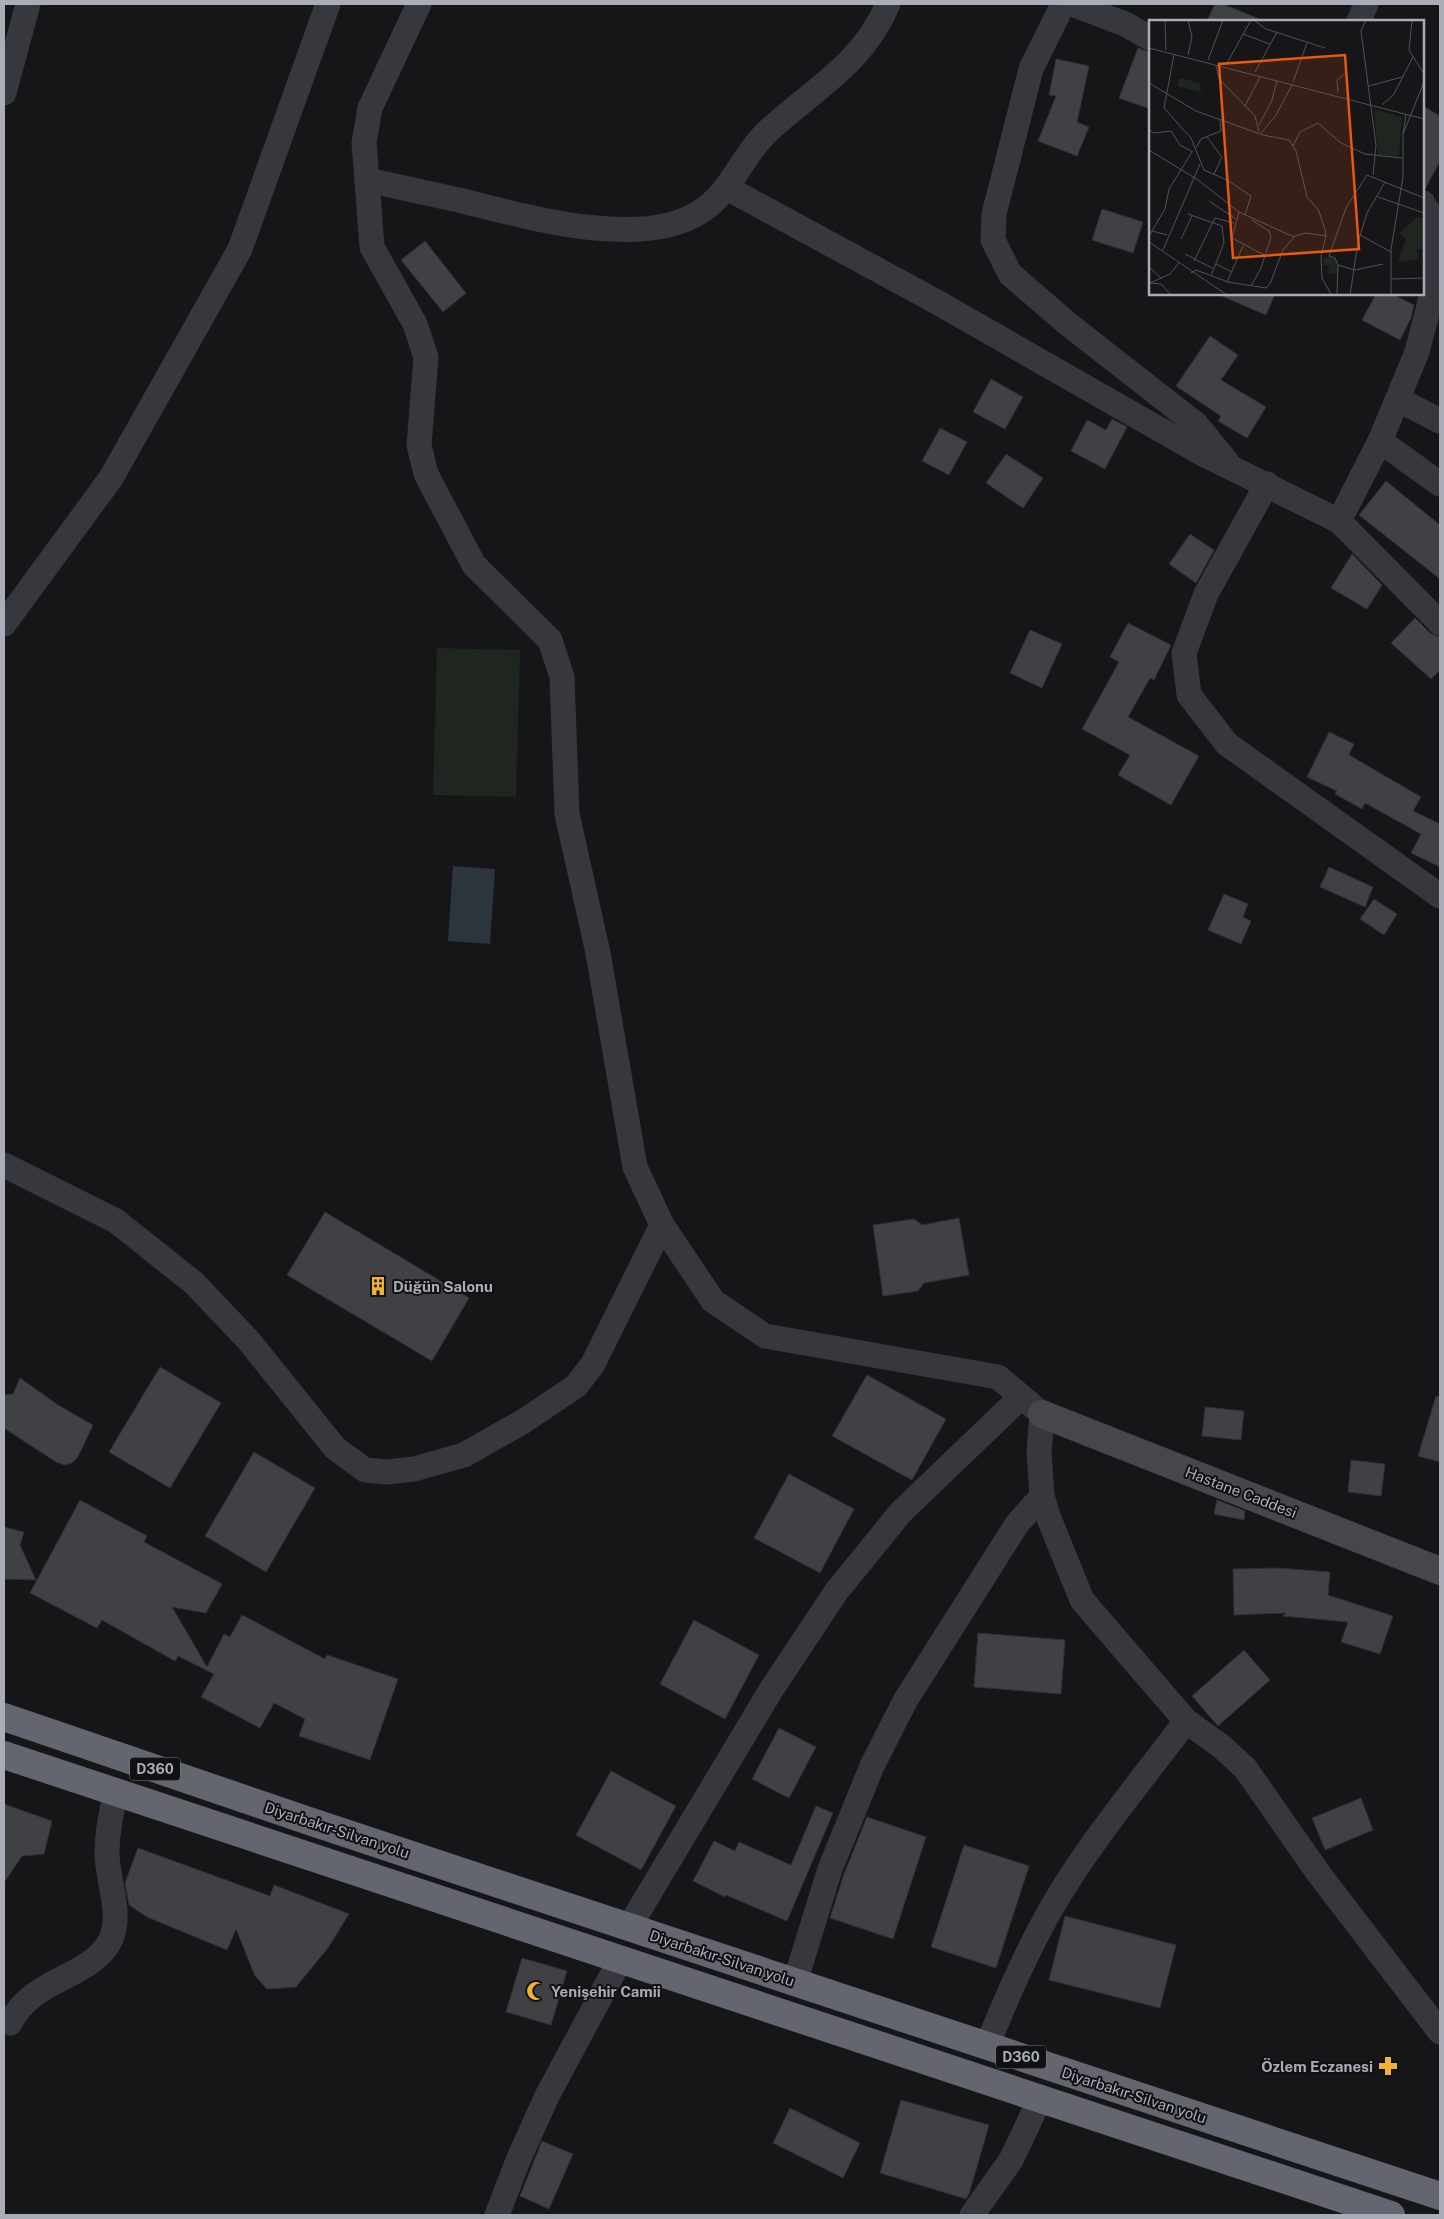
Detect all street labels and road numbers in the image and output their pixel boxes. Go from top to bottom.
street label: Hastane Caddesi [1183,1463,1299,1521]
road number: D360 [130,1758,180,1780]
street label: Diyarbakır-Silvan yolu [262,1799,412,1861]
street label: Diyarbakır-Silvan yolu [647,1927,797,1989]
road number: D360 [996,2045,1046,2068]
street label: Diyarbakır-Silvan yolu [1059,2064,1209,2126]

